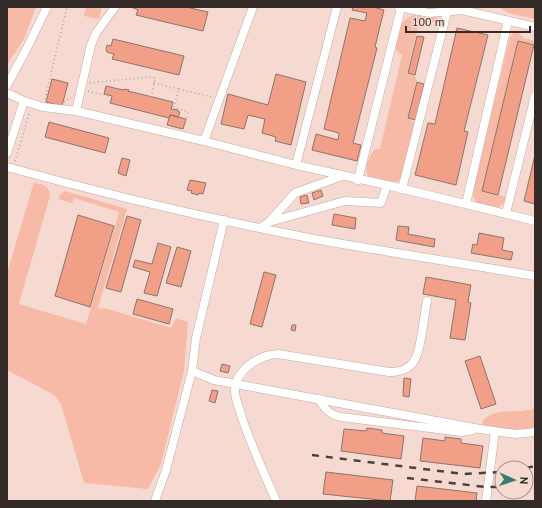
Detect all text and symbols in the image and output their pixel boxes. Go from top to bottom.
scale bar [406,8,530,34]
text: 100 m [412,14,445,29]
north arrow [494,460,534,500]
text: N [517,477,531,485]

